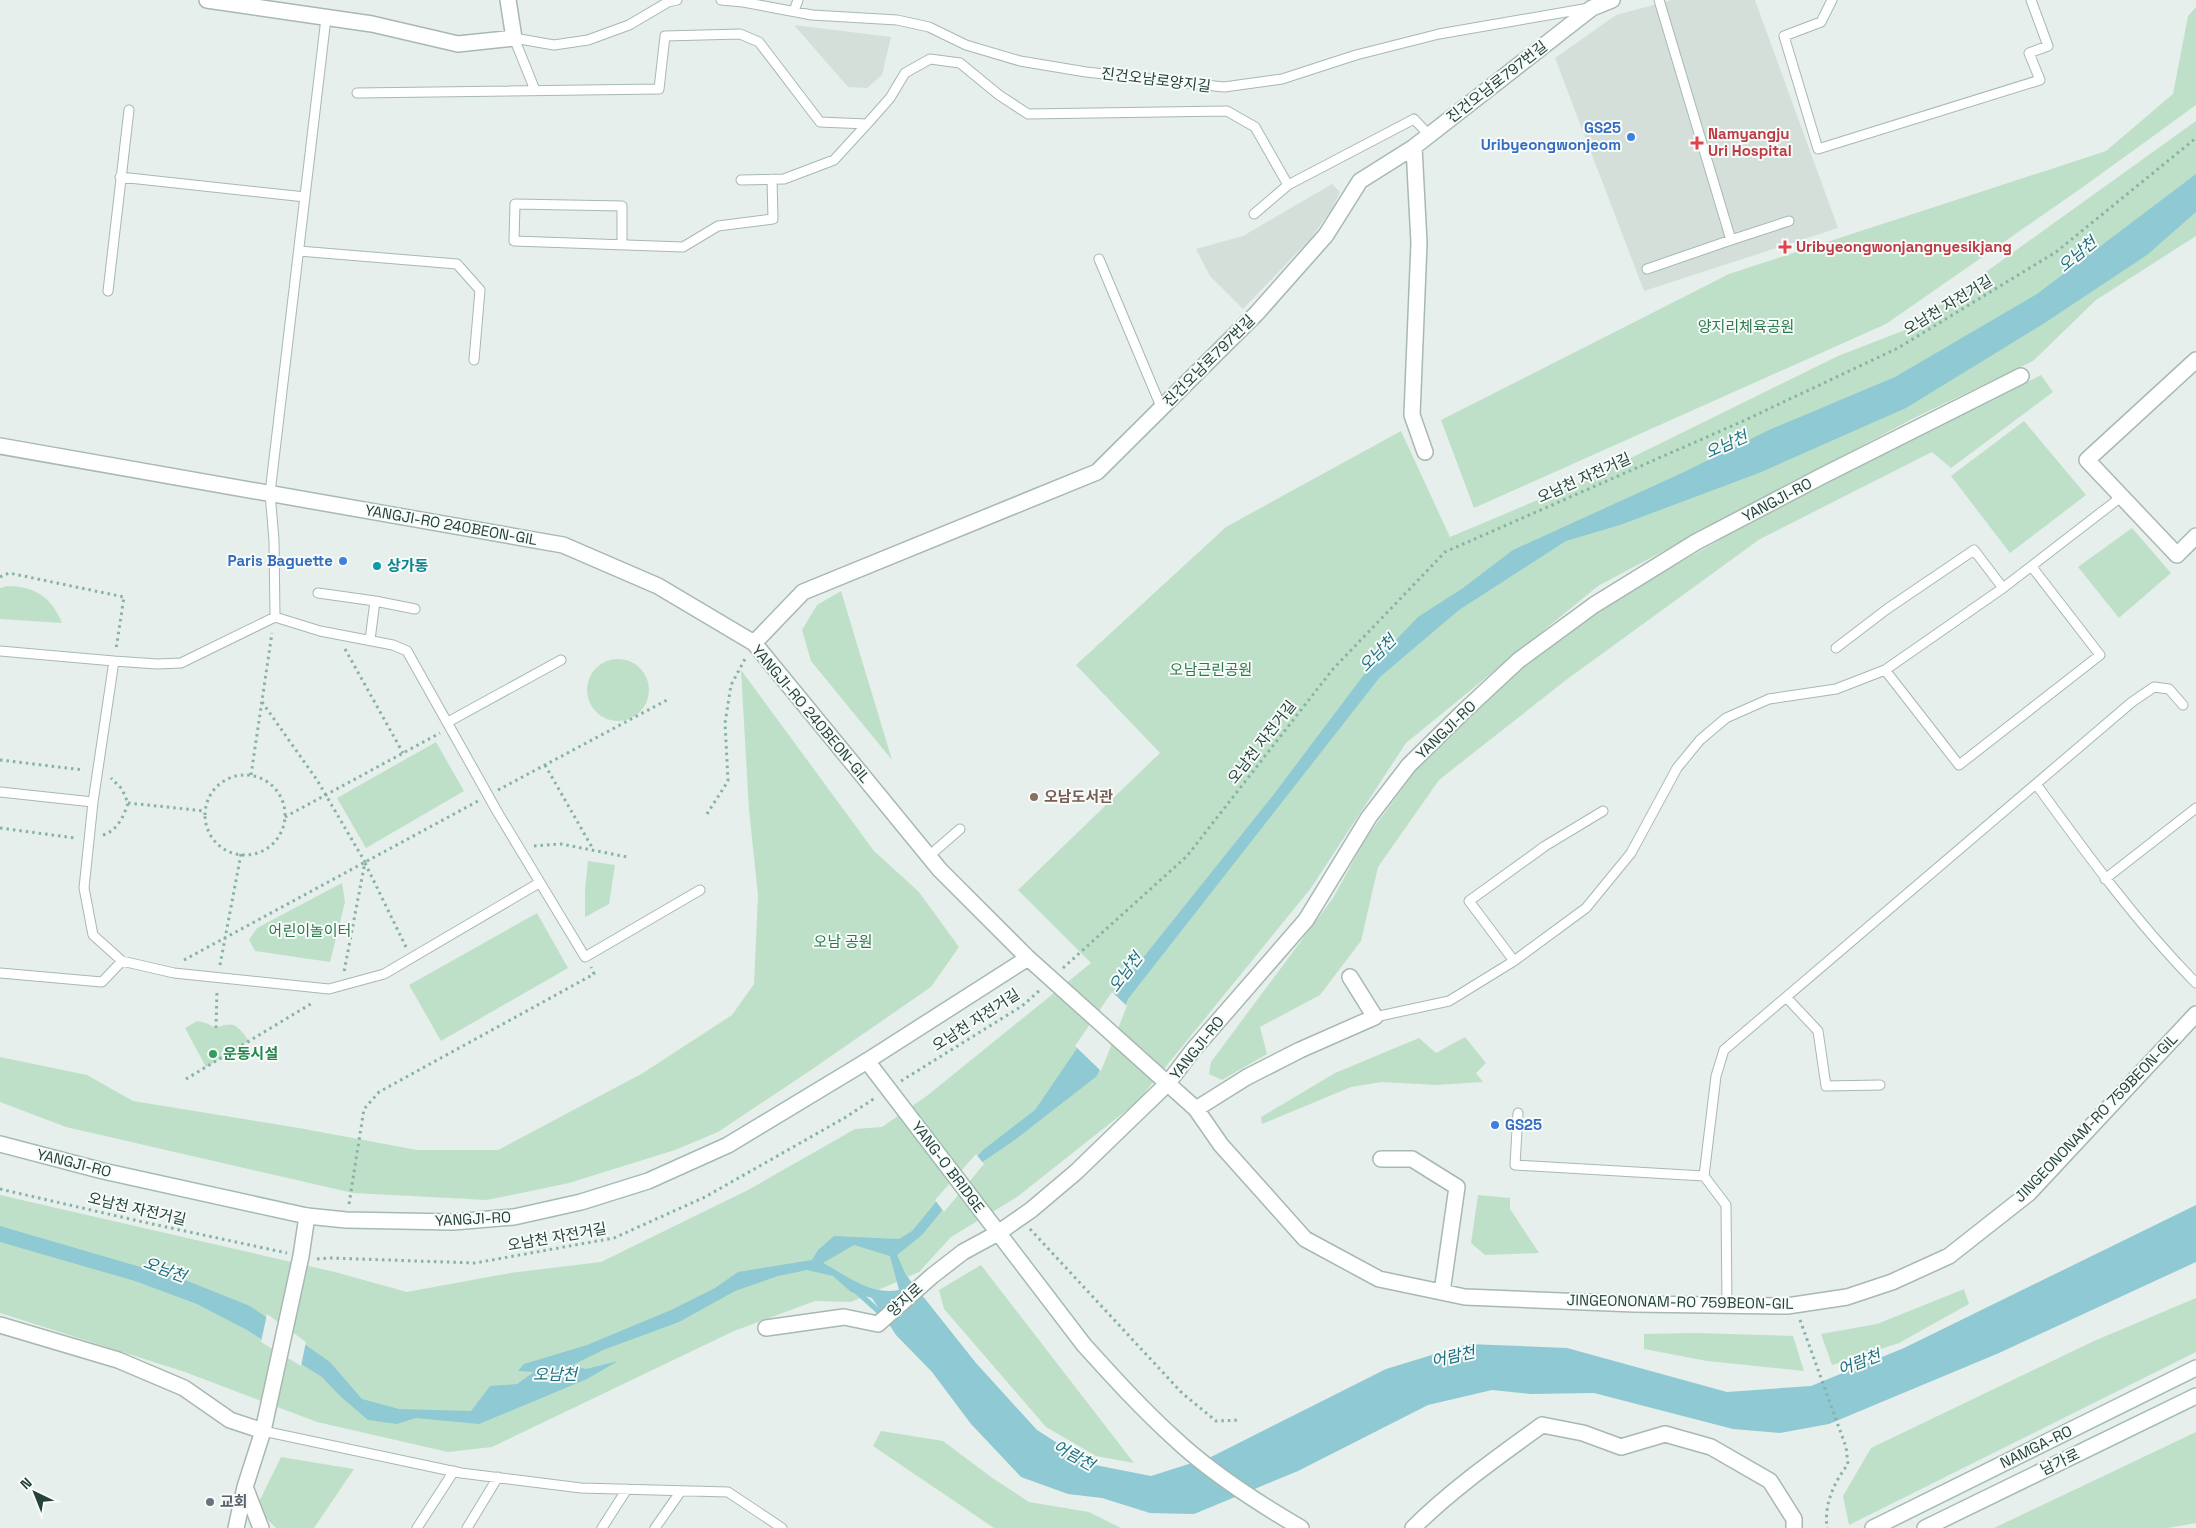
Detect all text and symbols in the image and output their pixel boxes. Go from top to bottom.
street label: 진건오남로797번길 [1443,36,1551,127]
street label: 진건오남로양지길 [1100,63,1212,96]
place label: GS25 Uribyeongwonjeom [1481,118,1621,154]
place label: Namyangju Uri Hospital [1708,124,1792,160]
marker: GS25 Uribyeongwonjeom [1625,131,1637,143]
marker: Namyangju Uri Hospital [1690,136,1704,150]
water label: 오남천 [2054,231,2103,277]
place label: Uribyeongwonjangnyesikjang [1796,237,2012,256]
marker: Uribyeongwonjangnyesikjang [1778,240,1792,254]
street label: 오남천 자전거길 [1900,271,1996,339]
street label: 진건오남로797번길 [1159,311,1259,411]
park label: 양지리체육공원 [1698,317,1794,336]
water label: 오남천 [1702,425,1753,463]
street label: 오남천 자전거길 [1534,448,1634,507]
street label: YANGJI-RO [1739,473,1815,526]
street label: YANGJI-RO 240BEON-GIL [363,500,539,549]
place label: Paris Baguette [227,551,333,570]
marker: Paris Baguette [337,555,349,567]
place label: 상가동 [387,556,429,575]
marker: 상가동 [371,560,383,572]
water label: 오남천 [1354,629,1402,676]
street label: YANGJI-RO 240BEON-GIL [748,641,875,787]
park label: 오남근린공원 [1170,660,1252,679]
street label: 오남천 자전거길 [1223,696,1300,787]
street label: YANGJI-RO [1412,696,1480,763]
place label: 오남도서관 [1044,787,1113,806]
marker: 오남도서관 [1028,791,1040,803]
park label: 어린이놀이터 [269,921,351,940]
park label: 오남 공원 [813,932,873,951]
water label: 오남천 [1104,947,1148,996]
street label: 오남천 자전거길 [928,984,1023,1055]
street label: YANGJI-RO [1165,1012,1228,1083]
street label: JINGEONONAM-RO 759BEON-GIL [2010,1029,2181,1206]
place label: 운동시설 [223,1044,278,1063]
marker: 운동시설 [207,1048,219,1060]
place label: GS25 [1505,1115,1542,1134]
street label: YANG-O BRIDGE [908,1117,989,1216]
marker: GS25 [1489,1119,1501,1131]
street label: YANGJI-RO [35,1144,113,1181]
street label: 오남천 자전거길 [86,1188,188,1229]
street label: YANGJI-RO [434,1207,512,1230]
street label: 오남천 자전거길 [506,1218,608,1255]
water label: 오남천 [140,1252,191,1288]
street label: 양지로 [883,1279,926,1321]
street label: JINGEONONAM-RO 759BEON-GIL [1566,1290,1794,1313]
water label: 어람천 [1429,1341,1479,1372]
water label: 어람천 [1835,1344,1886,1380]
water label: 오남천 [533,1364,579,1385]
street label: NAMGA-RO [1997,1421,2075,1472]
water label: 어람천 [1049,1436,1100,1476]
street label: 남가로 [2037,1444,2083,1479]
north arrow [10,1468,60,1518]
text: N [17,1474,36,1493]
place label: 교회 [220,1492,248,1511]
marker: 교회 [204,1496,216,1508]

